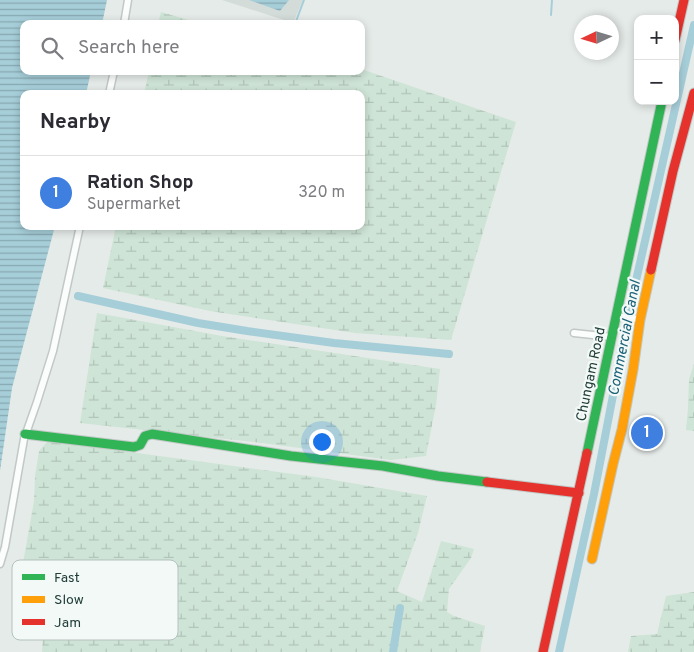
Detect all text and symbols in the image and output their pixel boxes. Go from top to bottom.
north arrow [574,15,619,60]
map controls [634,15,679,105]
button: + [634,15,679,60]
search box [20,20,365,75]
icon: search [38,34,66,62]
text: Search here [78,36,180,60]
button: − [634,60,679,105]
text: Nearby [40,109,111,136]
text: Ration Shop [87,171,194,195]
text: 1 [53,183,59,203]
text: 320 m [298,183,345,203]
text: Supermarket [87,195,181,215]
water label: Commercial Canal [605,278,646,398]
street label: Chungam Road [573,326,610,423]
pin: 1 [631,414,663,452]
your location [309,429,335,455]
legend [12,560,178,640]
text: Fast [54,570,80,587]
text: Slow [54,592,84,609]
text: Jam [54,615,81,632]

